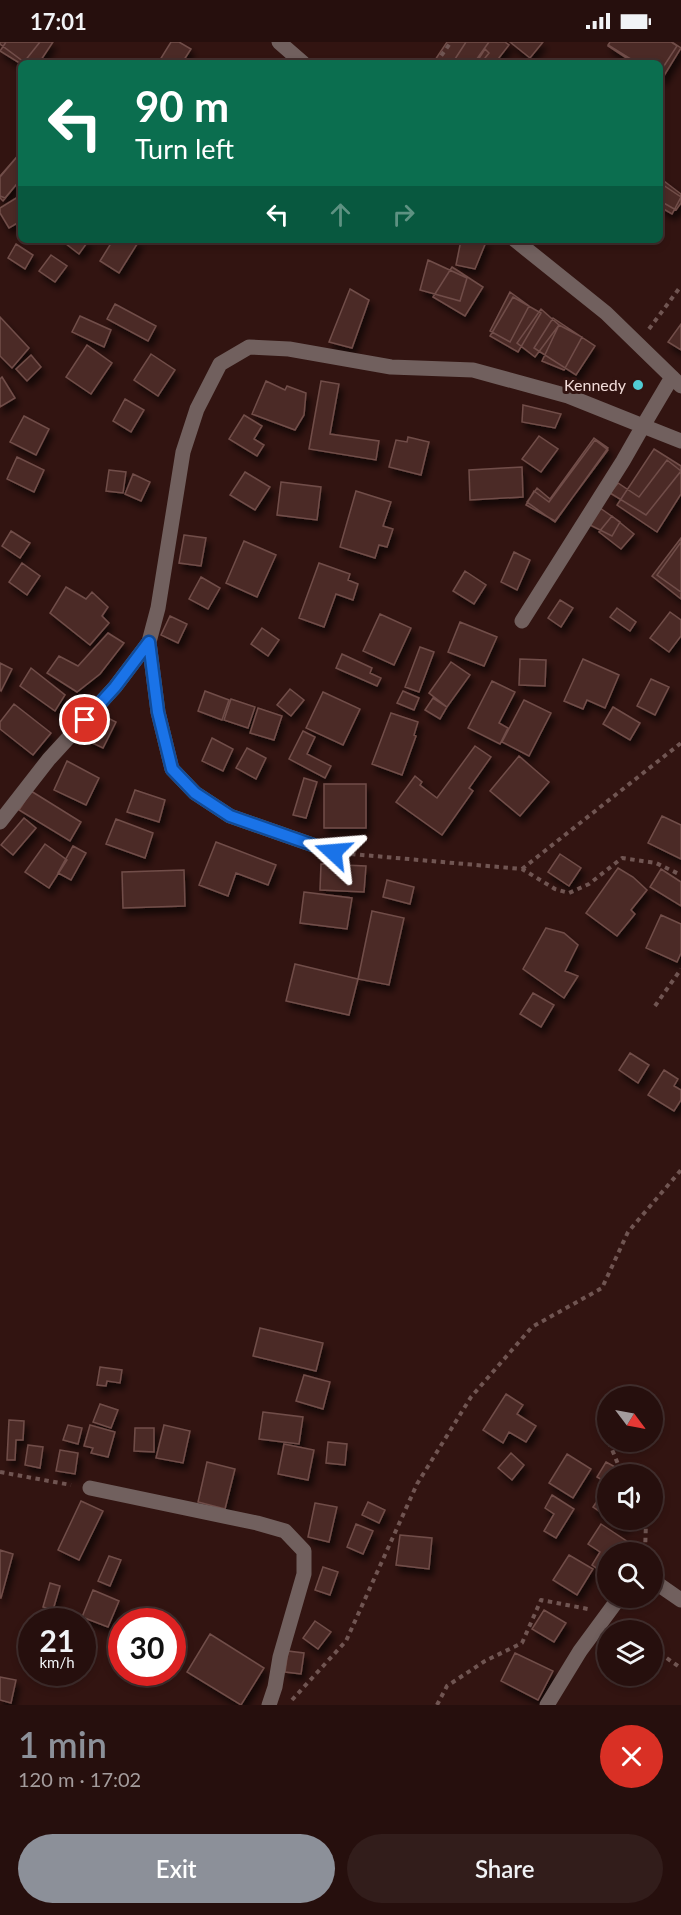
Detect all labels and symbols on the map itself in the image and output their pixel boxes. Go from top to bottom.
place label: Kennedy [564,375,627,394]
marker: Kennedy [631,378,645,392]
pin [59,694,110,745]
position arrow [301,820,365,884]
north arrow [597,1386,663,1452]
speed limit sign: 30 [108,1608,186,1686]

